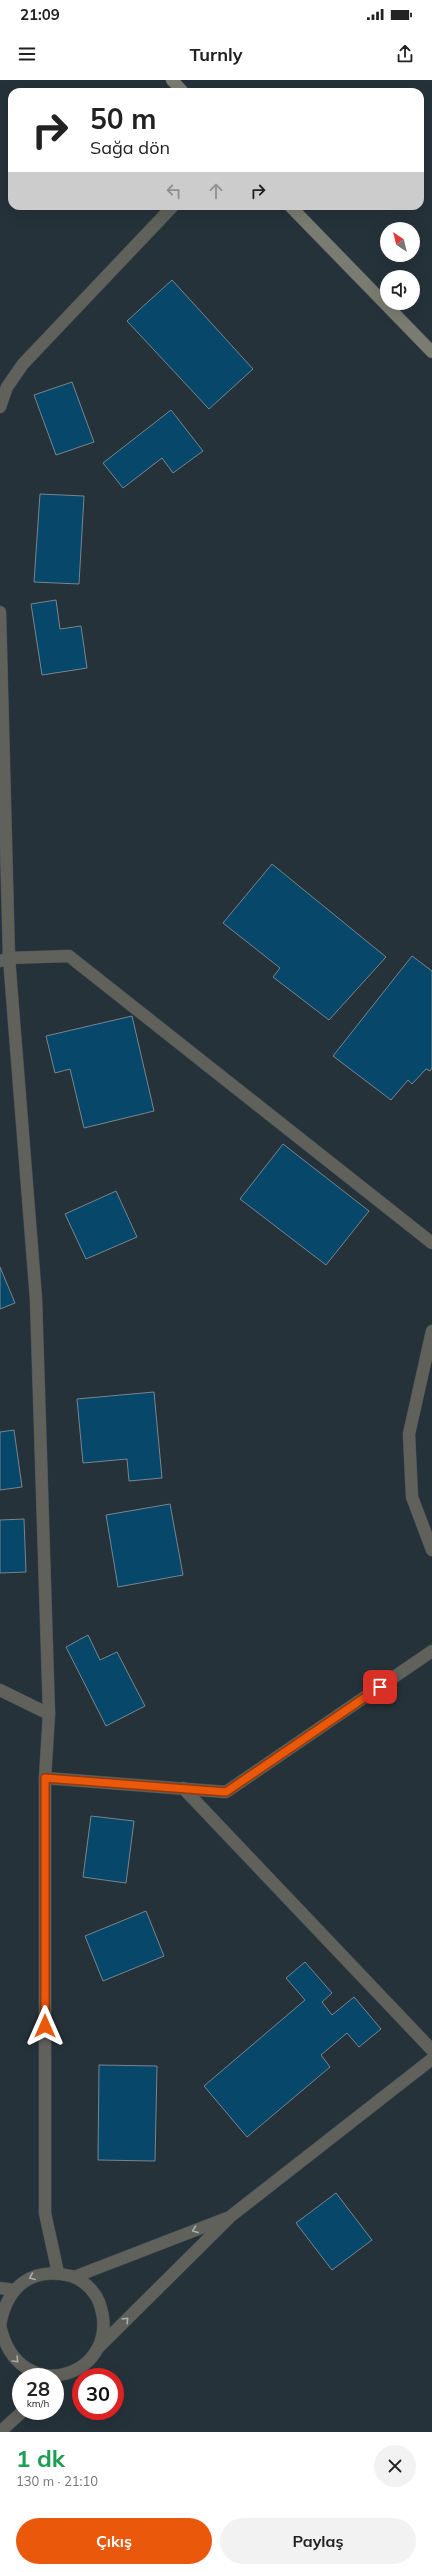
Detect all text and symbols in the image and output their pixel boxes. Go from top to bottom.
text: 21:09 [20,5,60,24]
icon: menu [16,43,38,65]
text: Turnly [190,43,242,66]
icon: share [394,43,416,65]
text: 50 m [90,101,156,136]
icon: right [24,104,76,156]
text: Sağa dön [90,136,170,159]
icon: left [163,180,185,202]
icon: ahead [205,180,227,202]
icon: right [247,180,269,202]
north arrow [380,222,420,262]
map controls [380,222,420,310]
button: sound [380,270,420,310]
pin [363,1670,397,1704]
icon: arrive [369,1676,391,1698]
position arrow [24,2005,66,2047]
one-way arrow [191,2225,198,2233]
one-way arrow [29,2273,36,2281]
one-way arrow [121,2317,129,2325]
one-way arrow [11,2355,18,2363]
speed limit sign: 30 [72,2368,124,2420]
text: 28 [26,2376,50,2401]
text: km/h [27,2397,49,2410]
text: 1 dk [16,2443,65,2473]
button: close [374,2445,416,2487]
text: 130 m · 21:10 [16,2473,98,2489]
button: Çıkış [16,2518,212,2564]
button: Paylaş [220,2518,416,2564]

